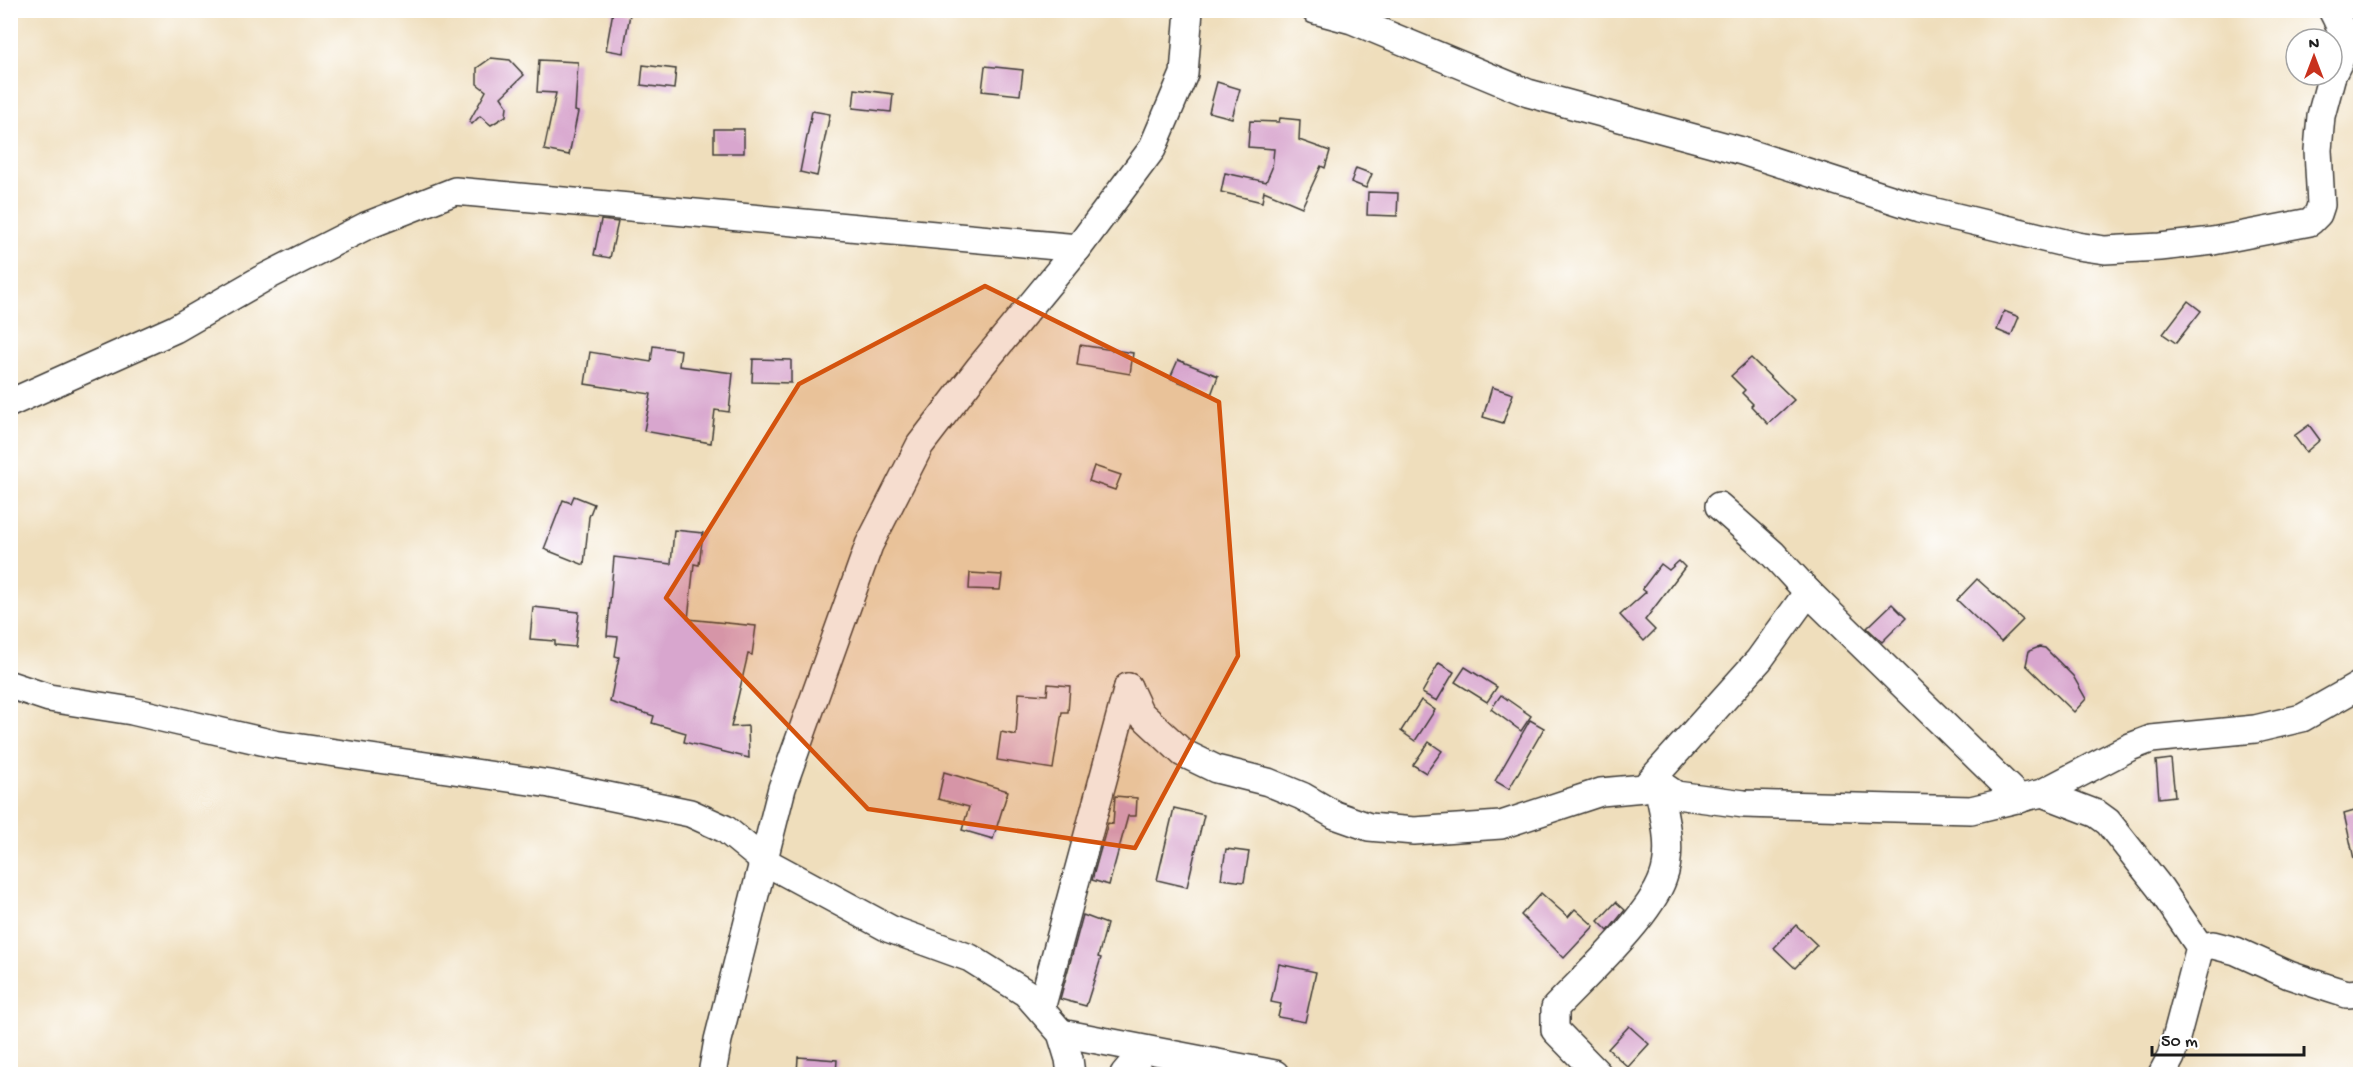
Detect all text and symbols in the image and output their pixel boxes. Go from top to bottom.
north arrow [2284,27,2344,87]
text: N [2309,36,2320,55]
scale bar [2152,1019,2304,1057]
text: 50 m [2161,1032,2198,1053]

